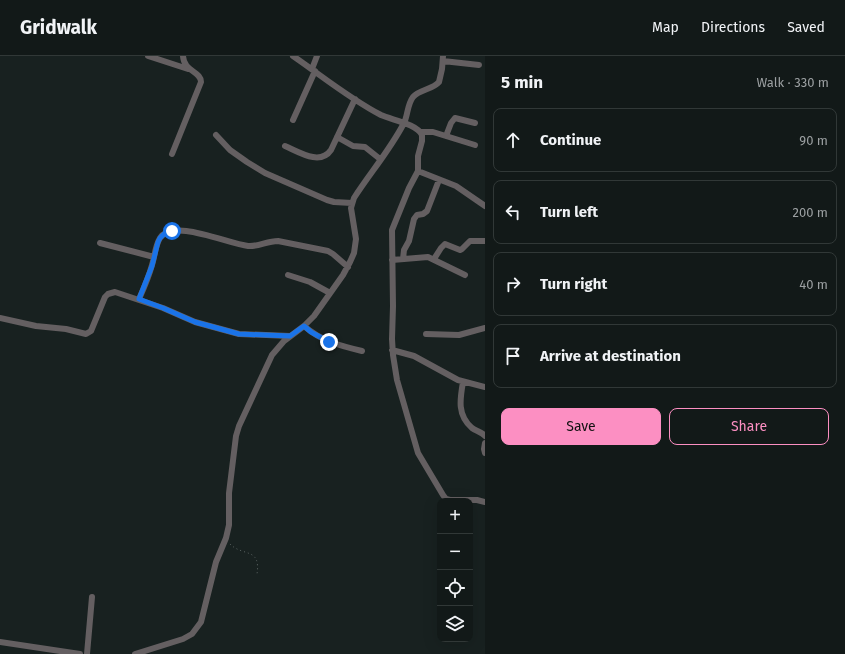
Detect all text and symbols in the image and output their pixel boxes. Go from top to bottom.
text: Gridwalk [20,16,97,39]
text: Map [652,19,679,36]
text: Directions [701,19,765,36]
text: Saved [787,19,825,36]
text: 5 min [501,72,543,93]
text: Walk · 330 m [756,75,829,90]
icon: ahead [502,129,524,151]
text: Continue [540,131,601,149]
text: 90 m [799,133,828,148]
icon: left [502,201,524,223]
text: Turn left [540,203,598,221]
text: 200 m [792,205,828,220]
route start [163,222,181,240]
icon: right [502,273,524,295]
text: Turn right [540,275,607,293]
text: 40 m [799,277,828,292]
route end [320,333,338,351]
icon: arrive [502,345,524,367]
text: Arrive at destination [540,347,681,365]
button: Save [501,408,661,445]
button: Share [669,408,829,445]
map controls [437,498,473,642]
button: + [437,498,473,534]
button: − [437,534,473,570]
button: locate [437,570,473,606]
button: layers [437,606,473,642]

